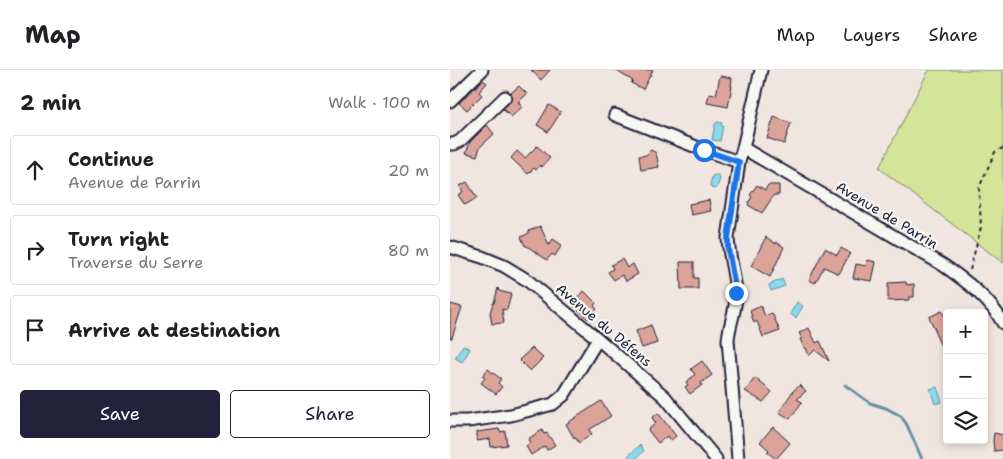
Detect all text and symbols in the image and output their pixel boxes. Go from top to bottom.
text: Map [25,19,81,51]
text: Map [777,23,815,47]
text: Layers [843,23,900,47]
text: Share [928,23,978,47]
text: 2 min [20,89,81,117]
text: Walk · 100 m [328,92,430,113]
route start [693,139,716,162]
text: Continue [68,147,154,172]
icon: ahead [21,156,49,184]
text: 20 m [388,160,429,181]
text: Avenue de Parrin [68,172,201,193]
street label: Avenue de Parrin [833,177,942,253]
text: Turn right [68,227,169,252]
icon: right [21,236,49,264]
text: 80 m [388,240,429,261]
text: Traverse du Serre [68,252,203,273]
street label: Avenue du Défens [552,279,656,371]
route end [725,282,748,305]
map controls [943,309,988,444]
button: + [943,309,988,354]
icon: arrive [21,316,49,344]
text: Arrive at destination [68,318,280,343]
button: − [943,354,988,399]
button: Save [20,390,220,438]
button: Share [230,390,430,438]
button: layers [943,399,988,444]

